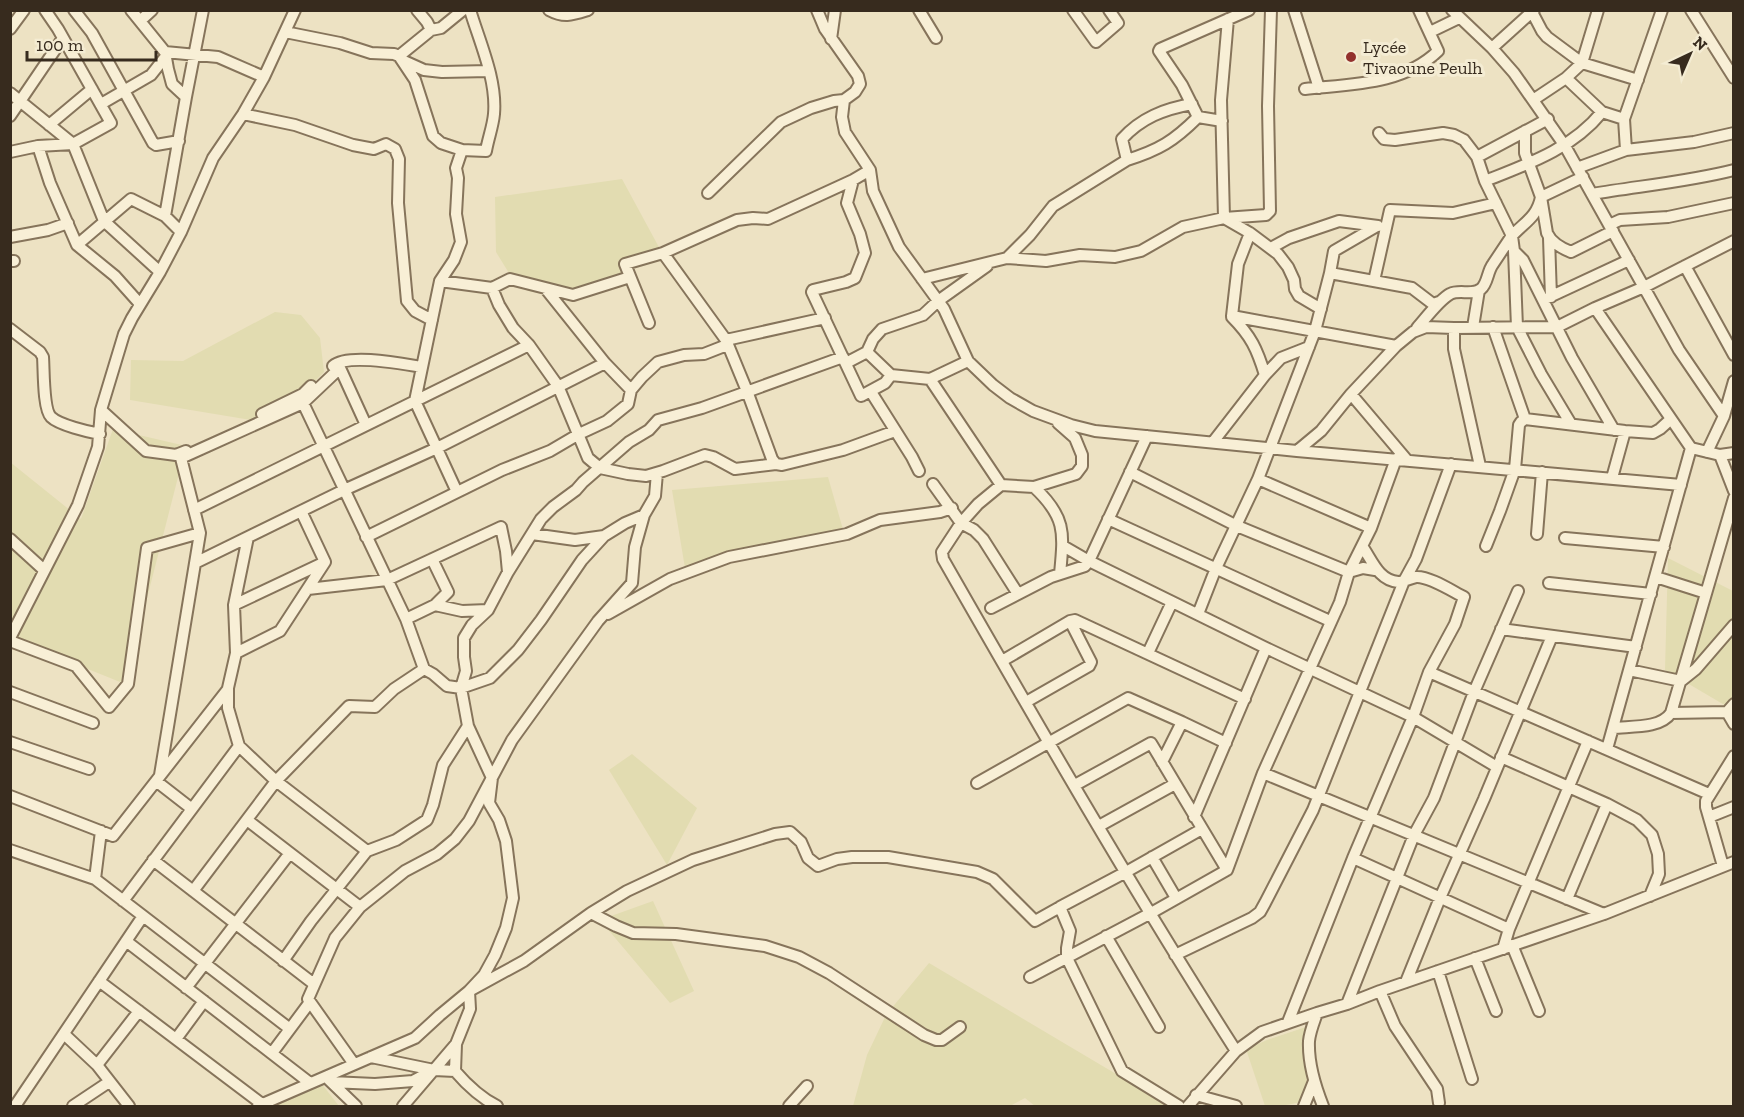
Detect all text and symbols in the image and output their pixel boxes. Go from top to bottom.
scale bar [27,24,156,62]
north arrow [1660,24,1720,84]
text: N [1689,33,1711,55]
text: 100 m [36,34,84,56]
place label: Lycée Tivaoune Peulh [1363,36,1482,79]
marker: Lycée Tivaoune Peulh [1344,50,1358,64]

